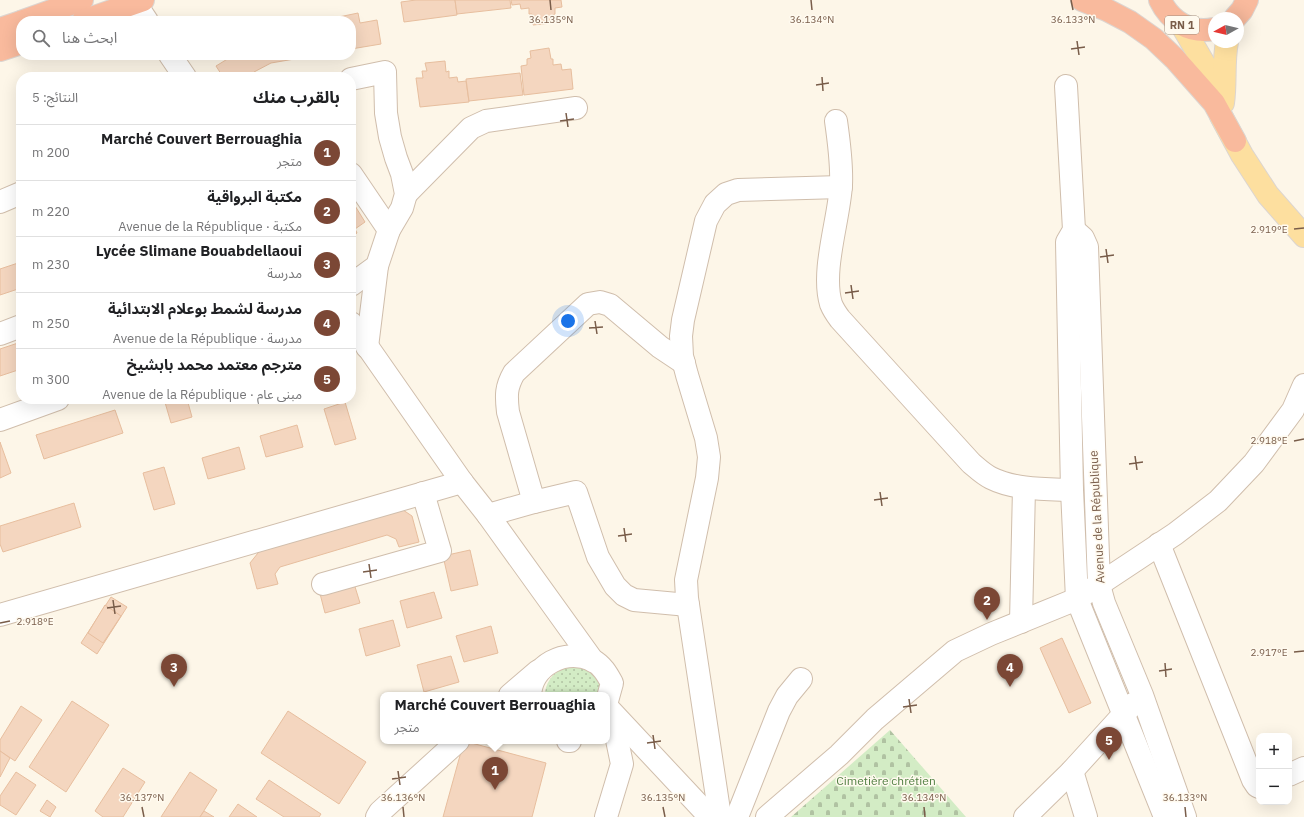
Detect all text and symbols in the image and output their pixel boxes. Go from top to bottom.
north arrow [1208,12,1244,48]
text: 36.135°N [529,13,573,26]
text: 36.134°N [790,13,834,26]
text: 36.133°N [1051,13,1095,26]
search box [16,16,356,60]
road number: RN 1 [1165,16,1199,34]
icon: search [30,27,52,49]
text: ابحث هنا [62,28,117,47]
text: بالقرب منك [253,86,340,108]
text: النتائج: 5 [32,89,78,106]
text: Marché Couvert Berrouaghia [101,129,302,148]
text: 200 m [32,144,70,161]
text: 1 [323,144,331,161]
text: متجر [277,153,302,170]
text: مكتبة البرواقية [207,187,302,206]
text: 220 m [32,203,70,220]
text: 2 [323,203,331,220]
text: مكتبة · Avenue de la République [118,218,302,235]
text: 2.919°E [1250,223,1288,236]
text: Lycée Slimane Bouabdellaoui [96,241,302,260]
text: 230 m [32,256,70,273]
text: 3 [323,256,331,273]
text: مدرسة [267,265,302,282]
text: مدرسة لشمط بوعلام الابتدائية [108,299,302,318]
your location [558,311,578,331]
text: 250 m [32,315,70,332]
text: 4 [323,315,331,332]
text: مدرسة · Avenue de la République [113,330,302,347]
text: مترجم معتمد محمد بابشيخ [127,355,302,374]
text: 300 m [32,371,70,388]
text: 5 [323,371,331,388]
text: مبنى عام · Avenue de la République [102,386,302,403]
text: 2.918°E [1250,434,1288,447]
street label: Avenue de la République [1086,450,1107,584]
pin: 2 [974,587,1000,620]
text: 2.918°E [16,615,54,628]
text: 2.917°E [1250,646,1288,659]
pin: 3 [161,654,187,687]
pin: 4 [997,654,1023,687]
popup [380,692,610,744]
text: Marché Couvert Berrouaghia [395,695,595,714]
text: متجر [395,719,420,736]
pin: 5 [1096,727,1122,760]
map controls [1256,733,1292,805]
button: + [1256,733,1292,769]
pin: 1 [482,757,508,790]
button: − [1256,769,1292,805]
park label: Cimetière chrétien [836,773,936,788]
text: 36.137°N [120,791,164,804]
text: 36.136°N [381,791,425,804]
text: 36.135°N [641,791,685,804]
text: 36.134°N [902,791,946,804]
text: 36.133°N [1163,791,1207,804]

